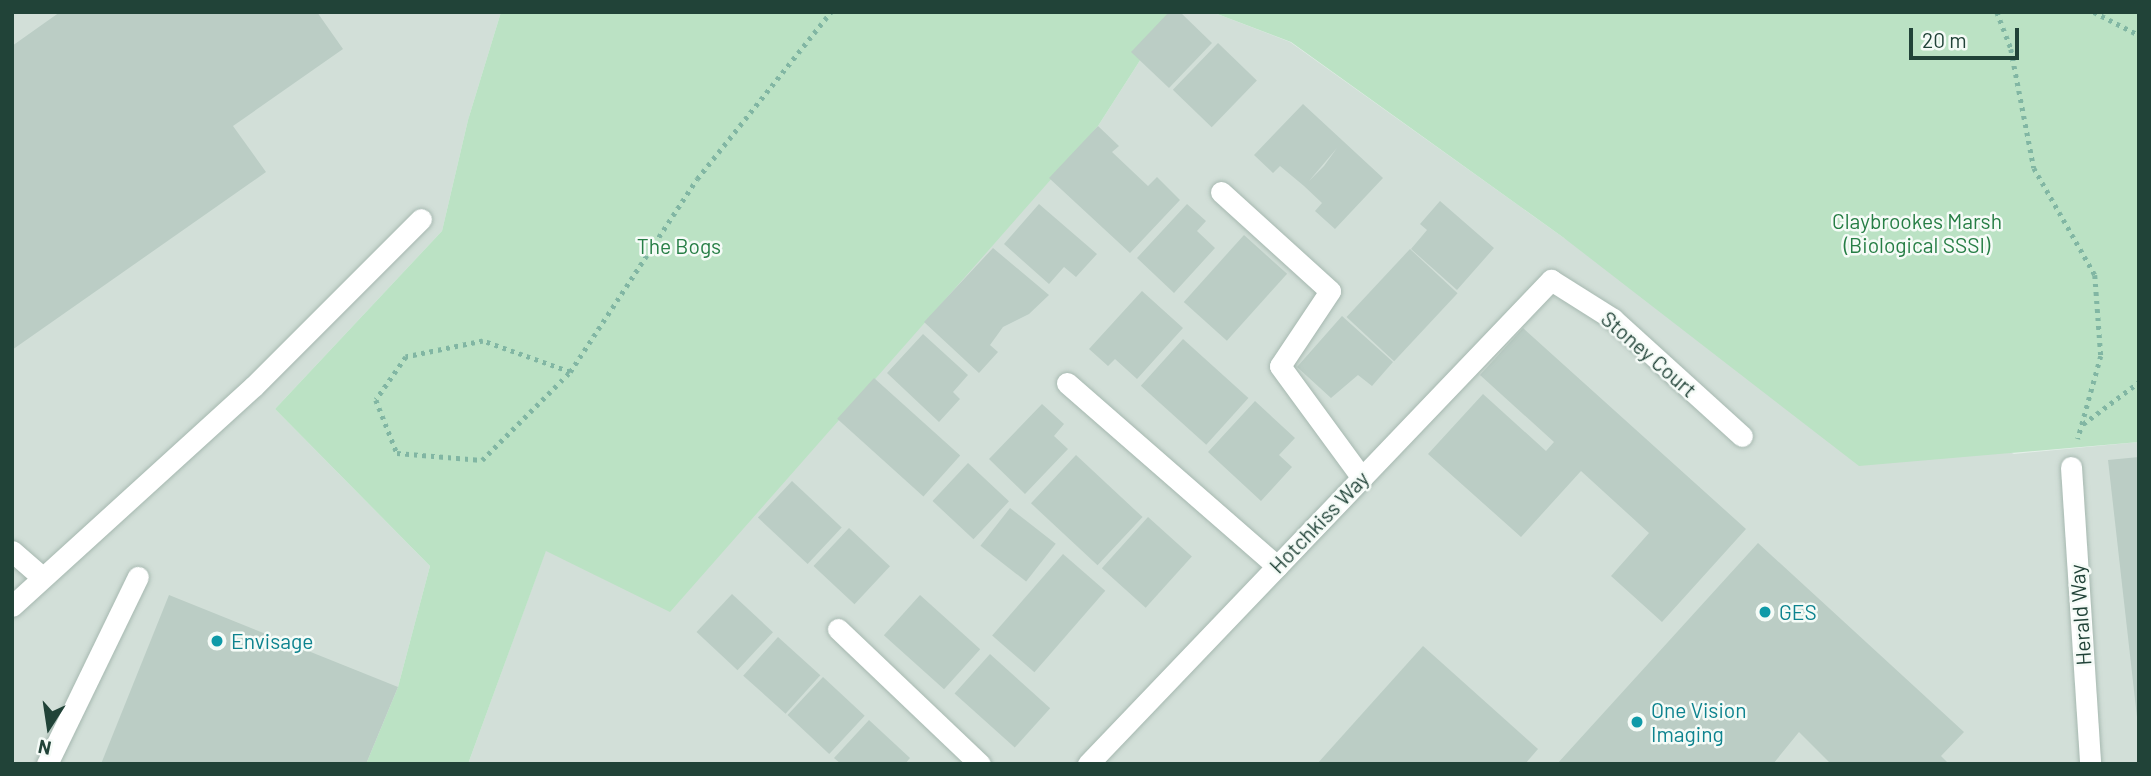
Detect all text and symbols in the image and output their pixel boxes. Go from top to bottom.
scale bar [1913,14,2023,58]
text: 20 m [1922,27,1967,52]
park label: Claybrookes Marsh (Biological SSSI) [1832,208,2002,258]
park label: The Bogs [637,233,721,259]
street label: Stoney Court [1596,306,1702,402]
street label: Hotchkiss Way [1264,466,1374,578]
street label: Herald Way [2064,564,2096,666]
place label: GES [1779,599,1817,625]
marker: GES [1757,604,1773,620]
place label: Envisage [231,628,313,654]
marker: Envisage [209,633,225,649]
north arrow [14,692,84,762]
place label: One Vision Imaging [1651,697,1747,747]
marker: One Vision Imaging [1629,714,1645,730]
text: N [36,735,53,761]

